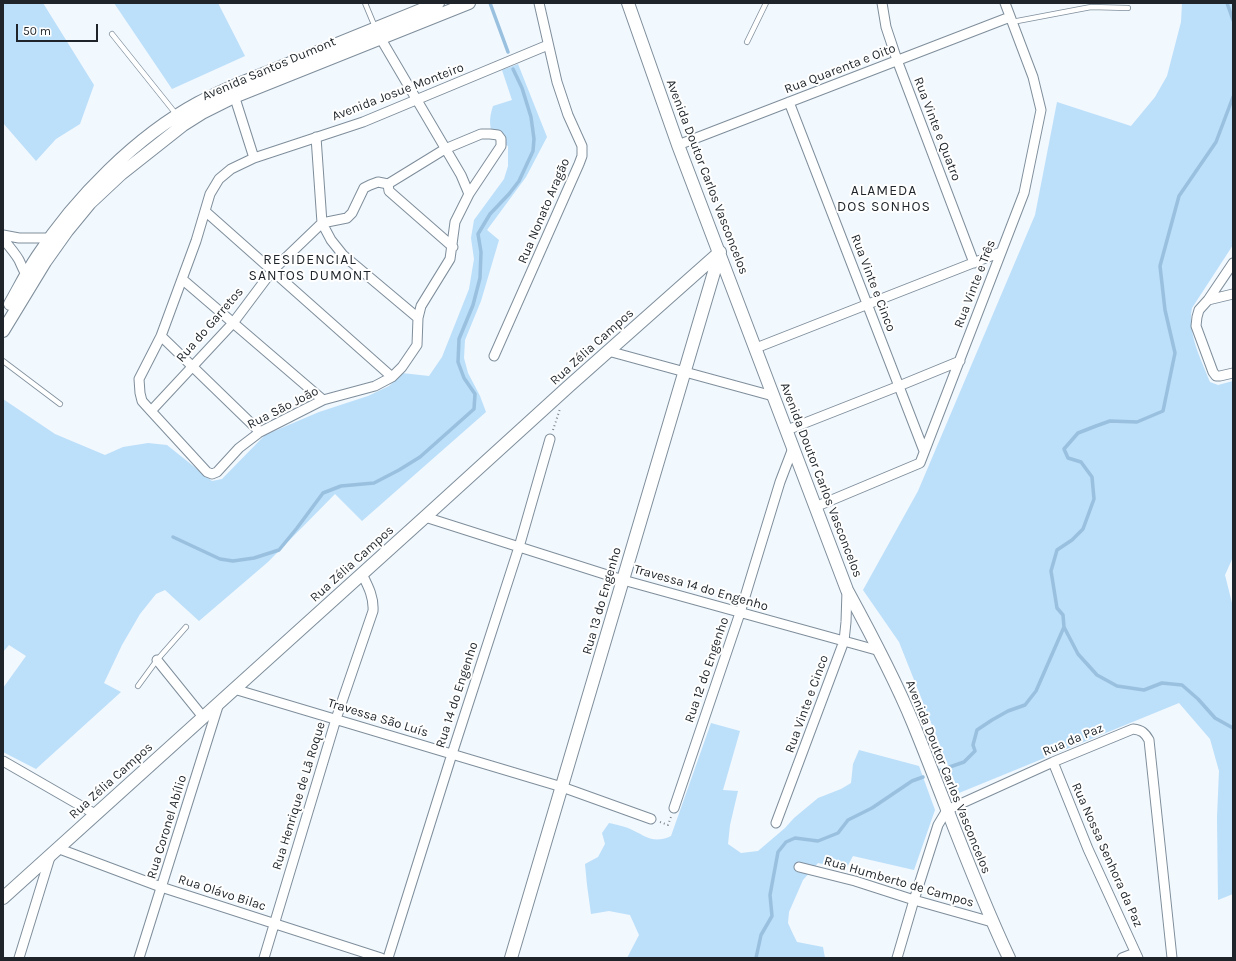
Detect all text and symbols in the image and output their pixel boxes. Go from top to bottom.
scale bar [18,16,100,42]
text: 50 m [23,24,51,38]
street label: Avenida Santos Dumont [200,34,338,104]
street label: Rua Quarenta e Oito [782,41,898,97]
street label: Avenida Josue Monteiro [330,60,466,124]
street label: Rua Vinte e Quatro [910,75,964,183]
street label: Avenida Doutor Carlos Vasconcelos [663,77,751,277]
street label: Rua Nonato Aragão [515,156,573,266]
district label: ALAMEDA DOS SONHOS [837,183,931,216]
street label: Rua Vinte e Cinco [847,232,899,334]
street label: Rua Vinte e Três [951,238,999,330]
district label: RESIDENCIAL SANTOS DUMONT [249,252,371,284]
street label: Rua do Garretos [173,284,247,366]
street label: Rua Zélia Campos [547,305,637,389]
street label: Avenida Doutor Carlos Vasconcelos [777,380,865,580]
street label: Rua São João [245,383,321,433]
street label: Rua Zélia Campos [307,522,397,606]
street label: Rua 13 do Engenho [579,546,625,656]
street label: Travessa 14 do Engenho [632,561,770,615]
street label: Rua 12 do Engenho [682,615,732,725]
street label: Rua 14 do Engenho [432,640,482,750]
street label: Rua Vinte e Cinco [782,653,832,755]
street label: Avenida Doutor Carlos Vasconcelos [902,678,994,876]
street label: Travessa São Luís [326,695,430,741]
street label: Rua Henrique de Lã Roque [269,720,329,872]
street label: Rua da Paz [1040,720,1106,760]
street label: Rua Zélia Campos [66,739,156,823]
street label: Rua Coronel Abílio [144,773,190,881]
street label: Rua Nossa Senhora da Paz [1068,780,1146,930]
street label: Rua Humberto de Campos [822,853,976,911]
street label: Rua Olávo Bilac [176,871,268,915]

